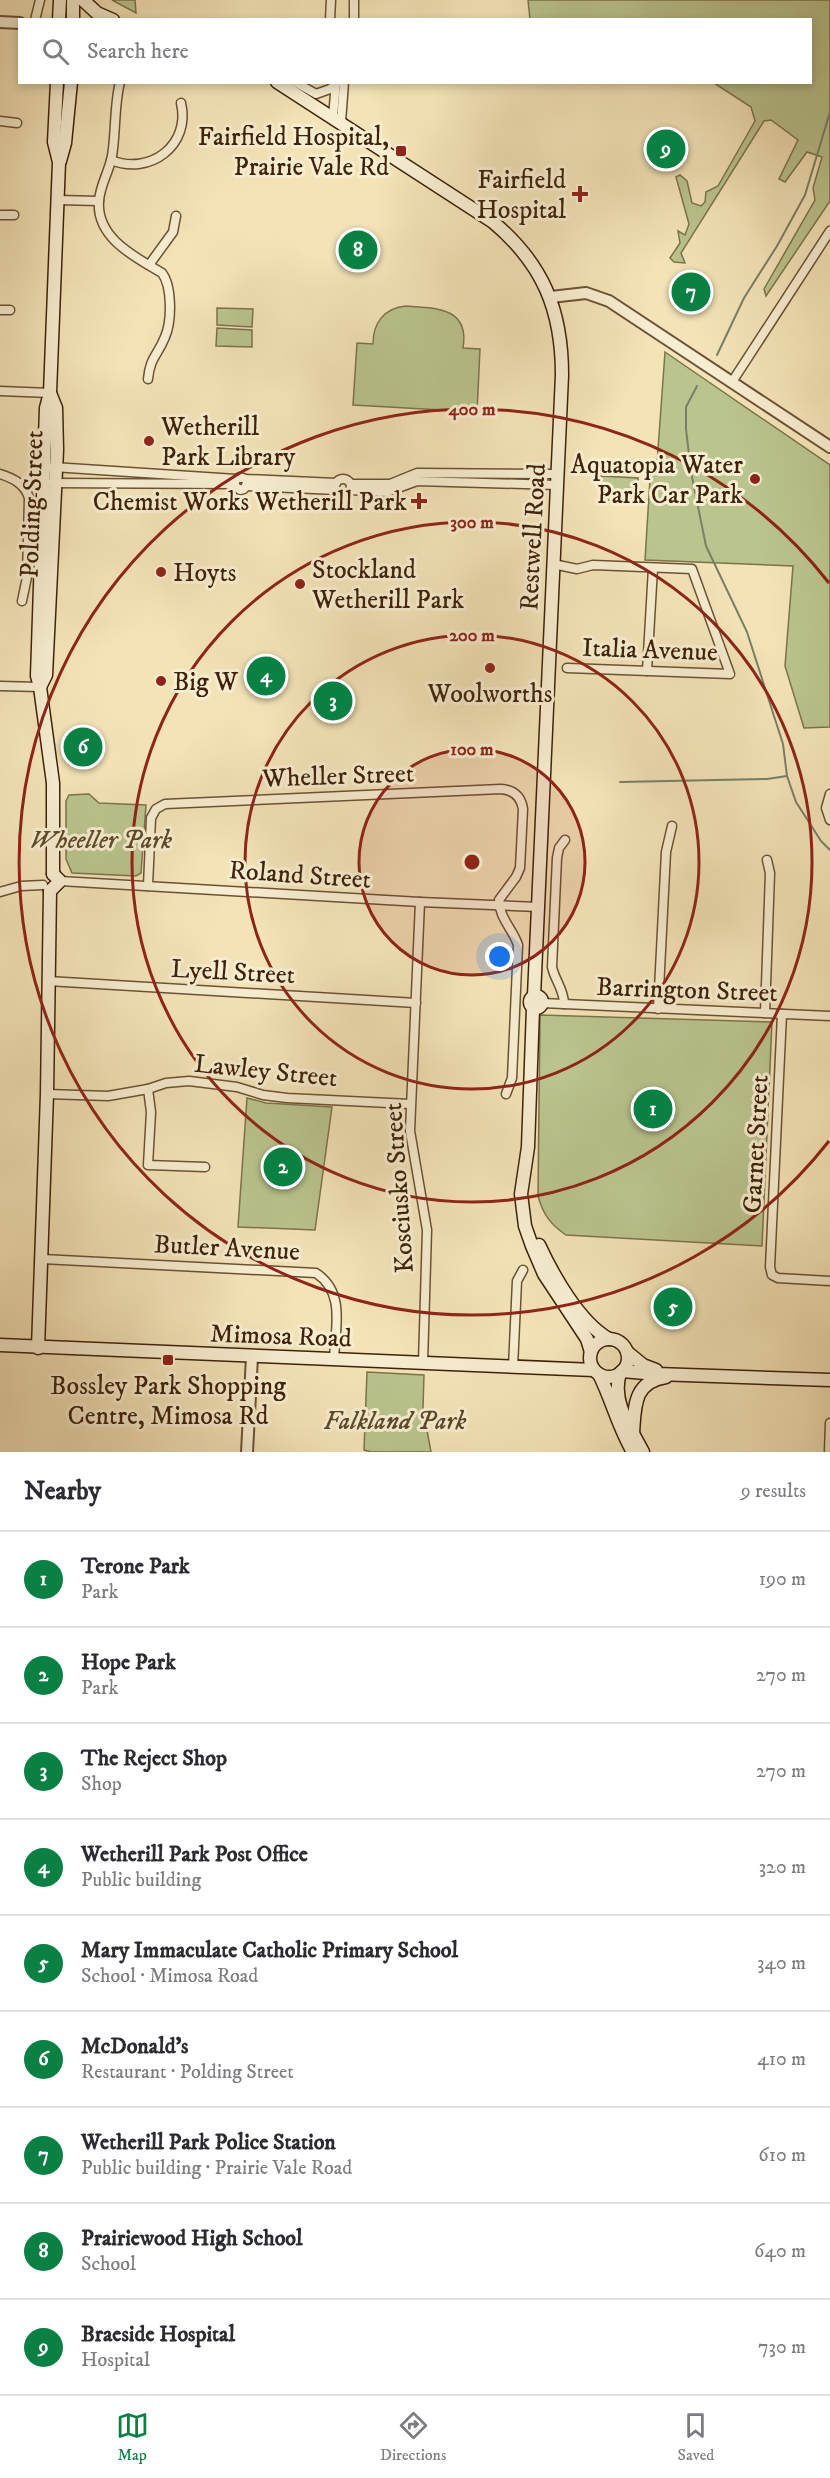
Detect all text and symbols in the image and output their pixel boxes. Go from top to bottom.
search box [18,18,812,84]
icon: search [39,35,72,68]
text: Search here [87,38,189,65]
place label: Fairfield Hospital, Prairie Vale Rd [198,121,389,184]
pin: 9 [646,126,686,172]
marker: Fairfield Hospital, Prairie Vale Rd [394,144,408,158]
place label: Fairfield Hospital [476,164,566,227]
marker: Fairfield Hospital [571,185,589,203]
pin: 8 [338,228,378,272]
pin: 7 [672,270,710,314]
text: 400 m [447,399,496,421]
place label: Wetherill Park Library [160,411,296,474]
street label: Polding Street [13,430,52,579]
marker: Wetherill Park Library [142,434,156,448]
place label: Aquatopia Water Park Car Park [571,449,743,512]
street label: Restwell Road [513,463,554,612]
marker: Aquatopia Water Park Car Park [748,472,762,486]
place label: Chemist Works Wetherill Park [93,486,407,519]
marker: Chemist Works Wetherill Park [412,494,426,508]
text: 300 m [450,512,494,534]
place label: Stockland Wetherill Park [311,554,464,617]
place label: Hoyts [173,557,236,590]
marker: Hoyts [154,565,168,579]
marker: Stockland Wetherill Park [293,577,307,591]
text: 200 m [449,625,495,647]
street label: Italia Avenue [582,632,718,669]
pin: 4 [246,654,286,698]
marker: Woolworths [483,661,497,675]
place label: Big W [173,666,239,699]
marker: Big W [154,674,168,688]
pin: 3 [314,678,352,724]
place label: Woolworths [427,678,552,711]
pin: 6 [64,724,103,770]
text: 100 m [450,739,494,761]
street label: Wheller Street [261,757,415,796]
park label: Wheeller Park [30,824,172,857]
centre of rings [462,852,482,872]
street label: Roland Street [228,854,372,897]
your location [485,942,514,971]
street label: Lyell Street [170,953,296,992]
street label: Barrington Street [596,971,778,1010]
street label: Lawley Street [193,1048,339,1095]
street label: Garnet Street [736,1074,777,1214]
pin: 1 [634,1086,672,1132]
street label: Kosciusko Street [377,1102,422,1274]
pin: 2 [264,1144,302,1190]
street label: Butler Avenue [153,1228,301,1269]
pin: 5 [654,1284,692,1330]
street label: Mimosa Road [210,1318,352,1355]
marker: Bossley Park Shopping Centre, Mimosa Rd [161,1353,175,1367]
place label: Bossley Park Shopping Centre, Mimosa Rd [50,1370,286,1433]
park label: Falkland Park [324,1405,467,1438]
text: Nearby [24,1475,101,1508]
text: 9 results [741,1479,806,1504]
text: Terone Park [81,1553,190,1580]
text: 1 [40,1567,47,1592]
text: 190 m [759,1567,806,1592]
text: Park [81,1580,118,1605]
text: Hope Park [81,1649,176,1676]
text: 2 [39,1663,48,1688]
text: 270 m [756,1663,806,1688]
text: Park [81,1676,118,1701]
text: The Reject Shop [81,1745,227,1772]
text: 3 [40,1759,47,1784]
text: 270 m [756,1759,806,1784]
text: Shop [81,1772,122,1797]
text: Wetherill Park Post Office [81,1841,308,1868]
text: 4 [38,1855,49,1880]
text: 320 m [759,1855,806,1880]
text: Public building [81,1868,201,1893]
text: Mary Immaculate Catholic Primary School [81,1937,458,1964]
text: 5 [39,1951,48,1976]
text: 340 m [757,1951,806,1976]
text: School · Mimosa Road [81,1964,258,1989]
text: McDonald's [81,2033,188,2060]
text: 6 [38,2047,49,2072]
text: 410 m [757,2047,806,2072]
text: Restaurant · Polding Street [81,2060,294,2085]
text: Wetherill Park Police Station [81,2129,336,2156]
text: 7 [38,2143,49,2168]
text: 610 m [758,2143,806,2168]
text: Public building · Prairie Vale Road [81,2156,352,2181]
text: Prairiewood High School [81,2225,303,2252]
text: 8 [38,2239,49,2264]
text: 640 m [754,2239,806,2264]
text: School [81,2252,136,2277]
text: Braeside Hospital [81,2321,235,2348]
text: 9 [39,2335,48,2360]
text: 730 m [758,2335,806,2360]
text: Hospital [81,2348,150,2373]
tab: Map [116,2409,149,2465]
tab: Directions [380,2409,446,2465]
tab: Saved [678,2409,714,2465]

